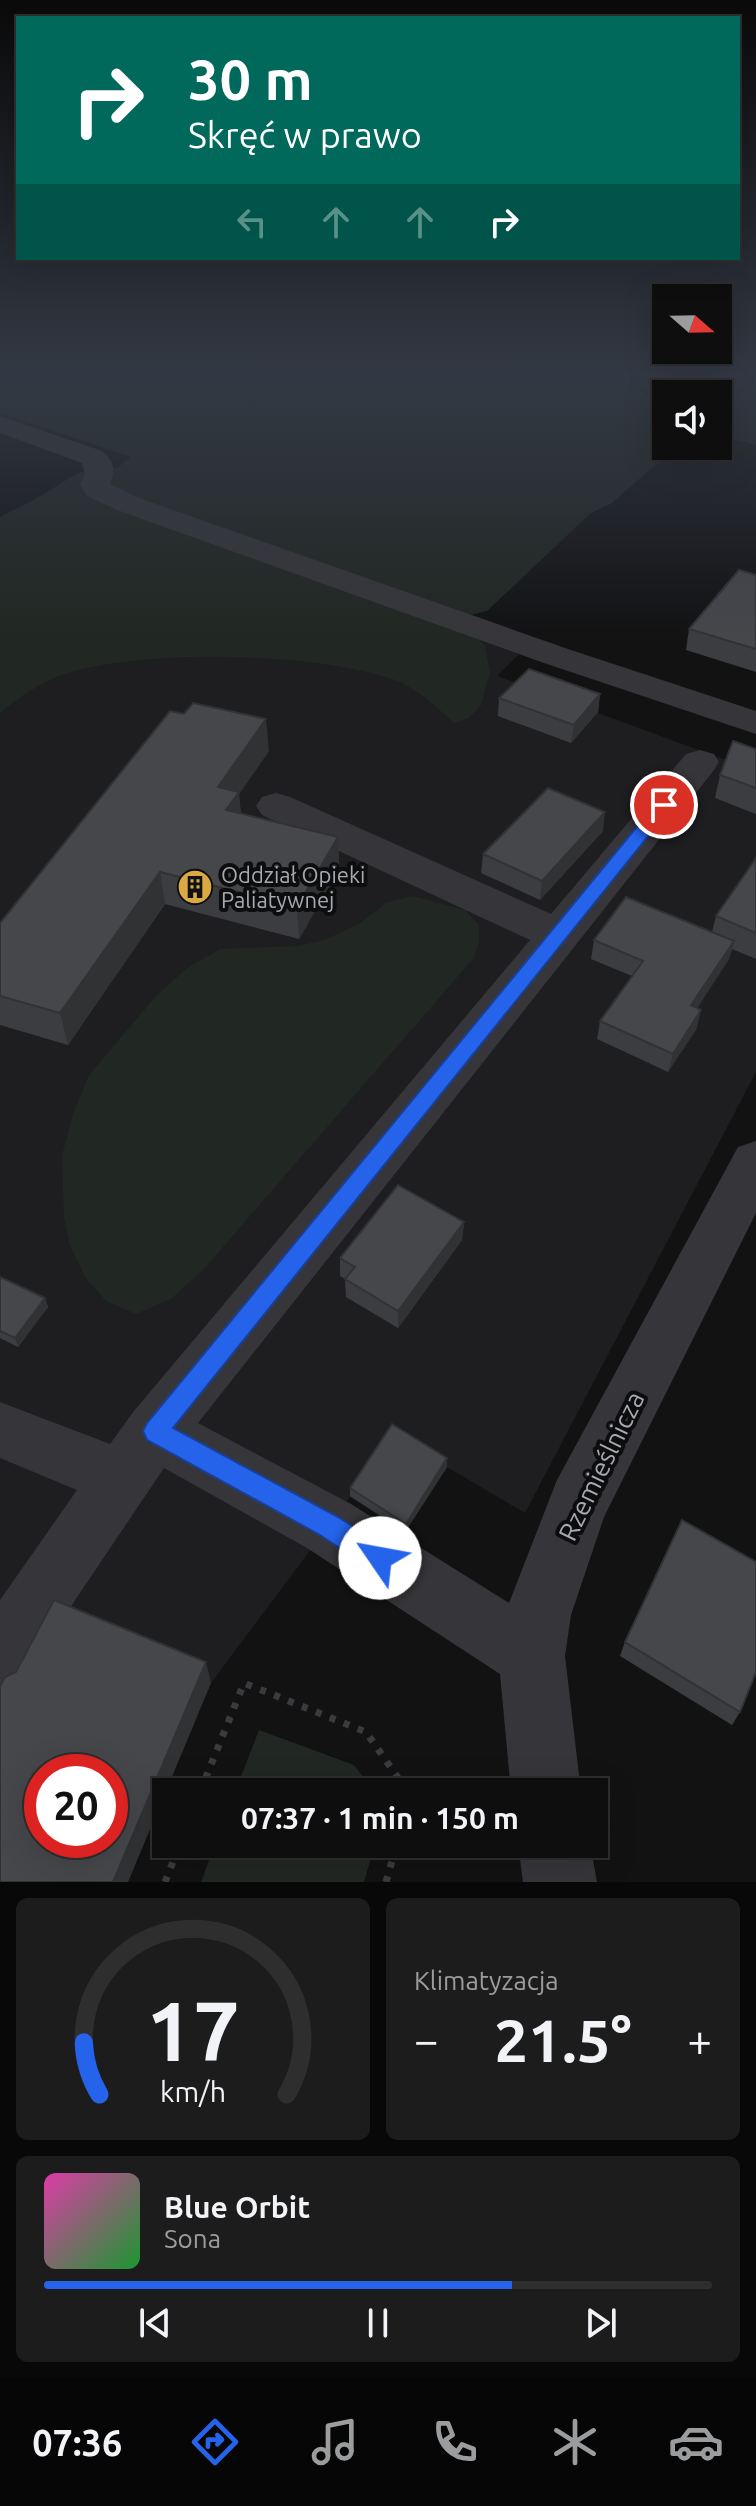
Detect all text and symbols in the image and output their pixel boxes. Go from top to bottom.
icon: right [56,48,160,152]
text: 30 m [188,48,313,111]
text: Skręć w prawo [188,114,422,155]
icon: left [230,200,274,244]
icon: ahead [314,200,358,244]
icon: ahead [398,200,442,244]
icon: right [482,200,526,244]
north arrow [652,284,732,364]
map controls [652,284,732,460]
button: sound [652,380,732,460]
pin [630,771,698,839]
icon: arrive [642,783,686,827]
place label: Oddział Opieki Paliatywnej [221,862,365,912]
building icon: Oddział Opieki Paliatywnej [176,868,214,906]
street label: Rzemieślnicza [552,1387,650,1545]
position arrow [338,1516,422,1600]
speed limit sign: 20 [24,1754,128,1858]
text: 07:37 · 1 min · 150 m [241,1801,519,1835]
text: Klimatyzacja [414,1966,559,1995]
text: 17 [146,1983,240,2077]
text: 21.5° [494,2006,632,2073]
text: − [414,2015,439,2064]
text: + [687,2015,712,2064]
text: km/h [160,2075,226,2107]
text: Blue Orbit [164,2190,310,2224]
text: Sona [164,2224,221,2253]
icon: previous [133,2301,177,2345]
icon: pause [356,2301,400,2345]
icon: next [579,2301,623,2345]
icon: directions [187,2414,243,2470]
icon: music [307,2414,363,2470]
icon: phone [427,2414,483,2470]
icon: climate [547,2414,603,2470]
icon: car [668,2414,724,2470]
text: 07:36 [32,2422,122,2463]

